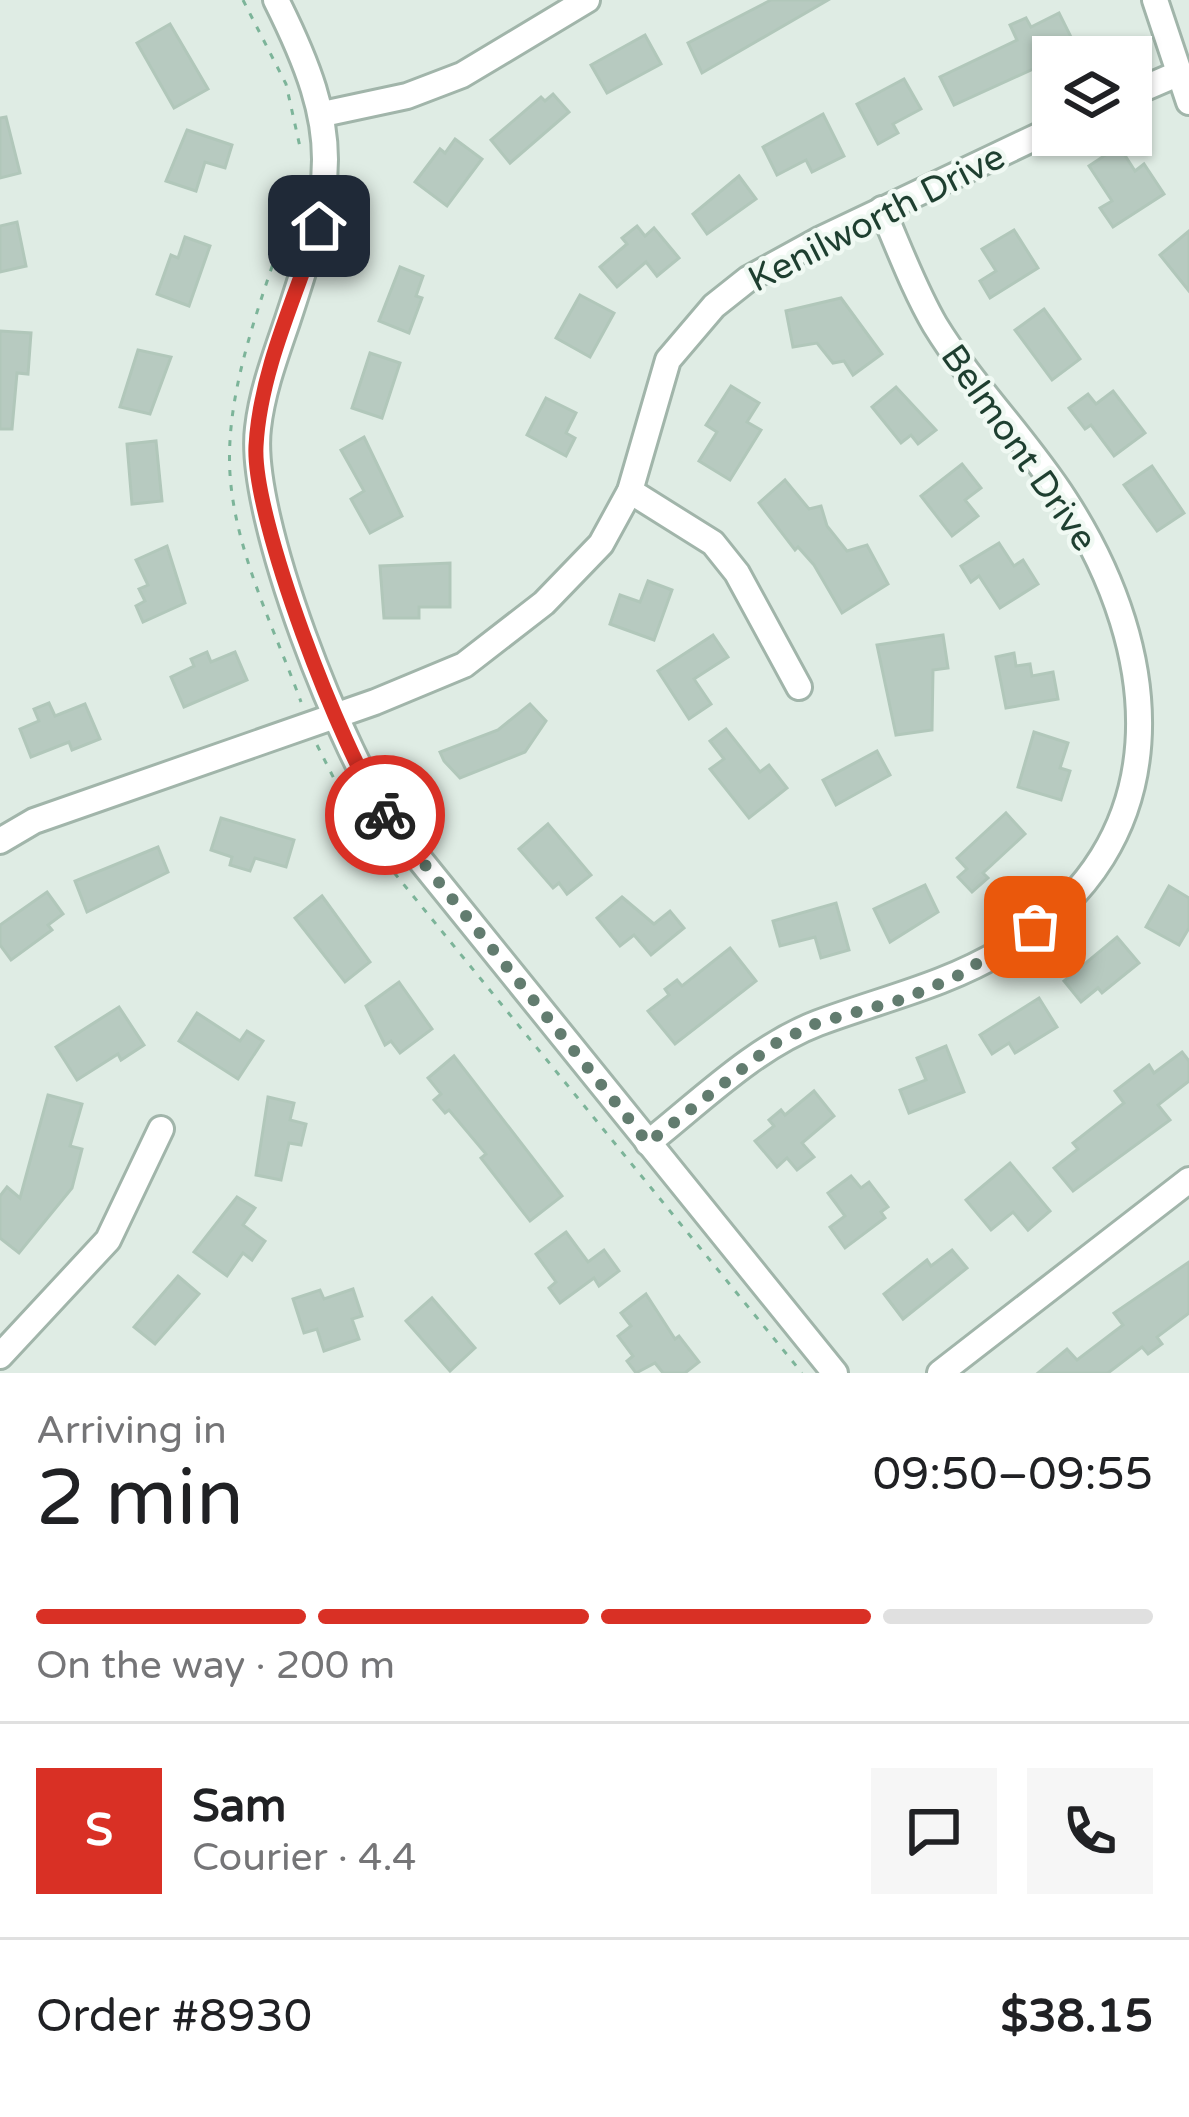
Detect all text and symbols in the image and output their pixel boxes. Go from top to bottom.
map controls [1032,36,1152,156]
button: layers [1032,36,1152,156]
street label: Kenilworth Drive [741,135,1012,302]
pin [268,175,370,277]
icon: home [286,193,352,259]
street label: Belmont Drive [932,336,1106,559]
courier [325,755,445,875]
icon: bike [352,782,418,848]
pin [984,876,1086,978]
icon: bag [1002,894,1068,960]
text: Arriving in [36,1407,227,1454]
text: 09:50–09:55 [873,1448,1153,1502]
text: 2 min [36,1452,244,1546]
text: On the way · 200 m [36,1642,395,1689]
button: chat [871,1768,997,1894]
button: phone [1027,1768,1153,1894]
text: Sam [192,1780,286,1834]
text: S [85,1804,113,1858]
text: Courier · 4.4 [192,1834,416,1881]
text: Order #8930 [36,1990,312,2044]
text: $38.15 [1001,1990,1153,2044]

